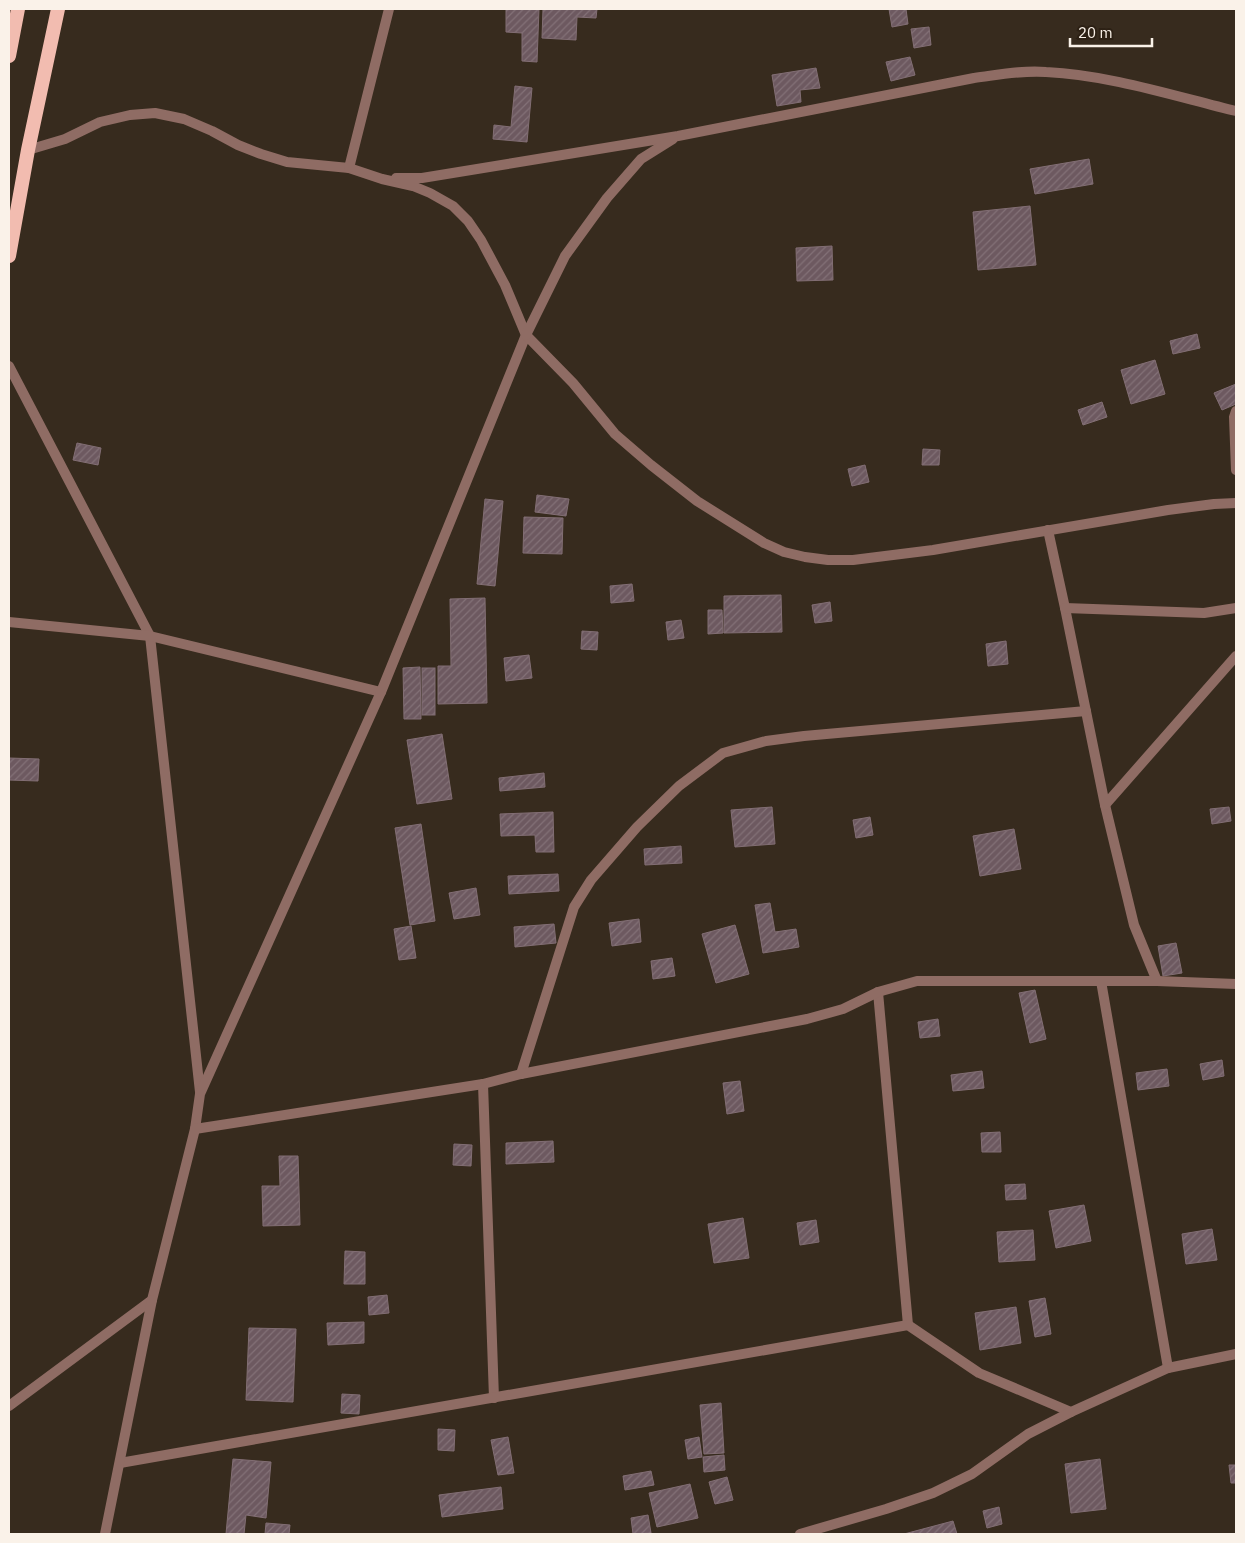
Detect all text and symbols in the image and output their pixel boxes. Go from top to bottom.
scale bar [1070,15,1152,47]
text: 20 m [1078,23,1113,42]

